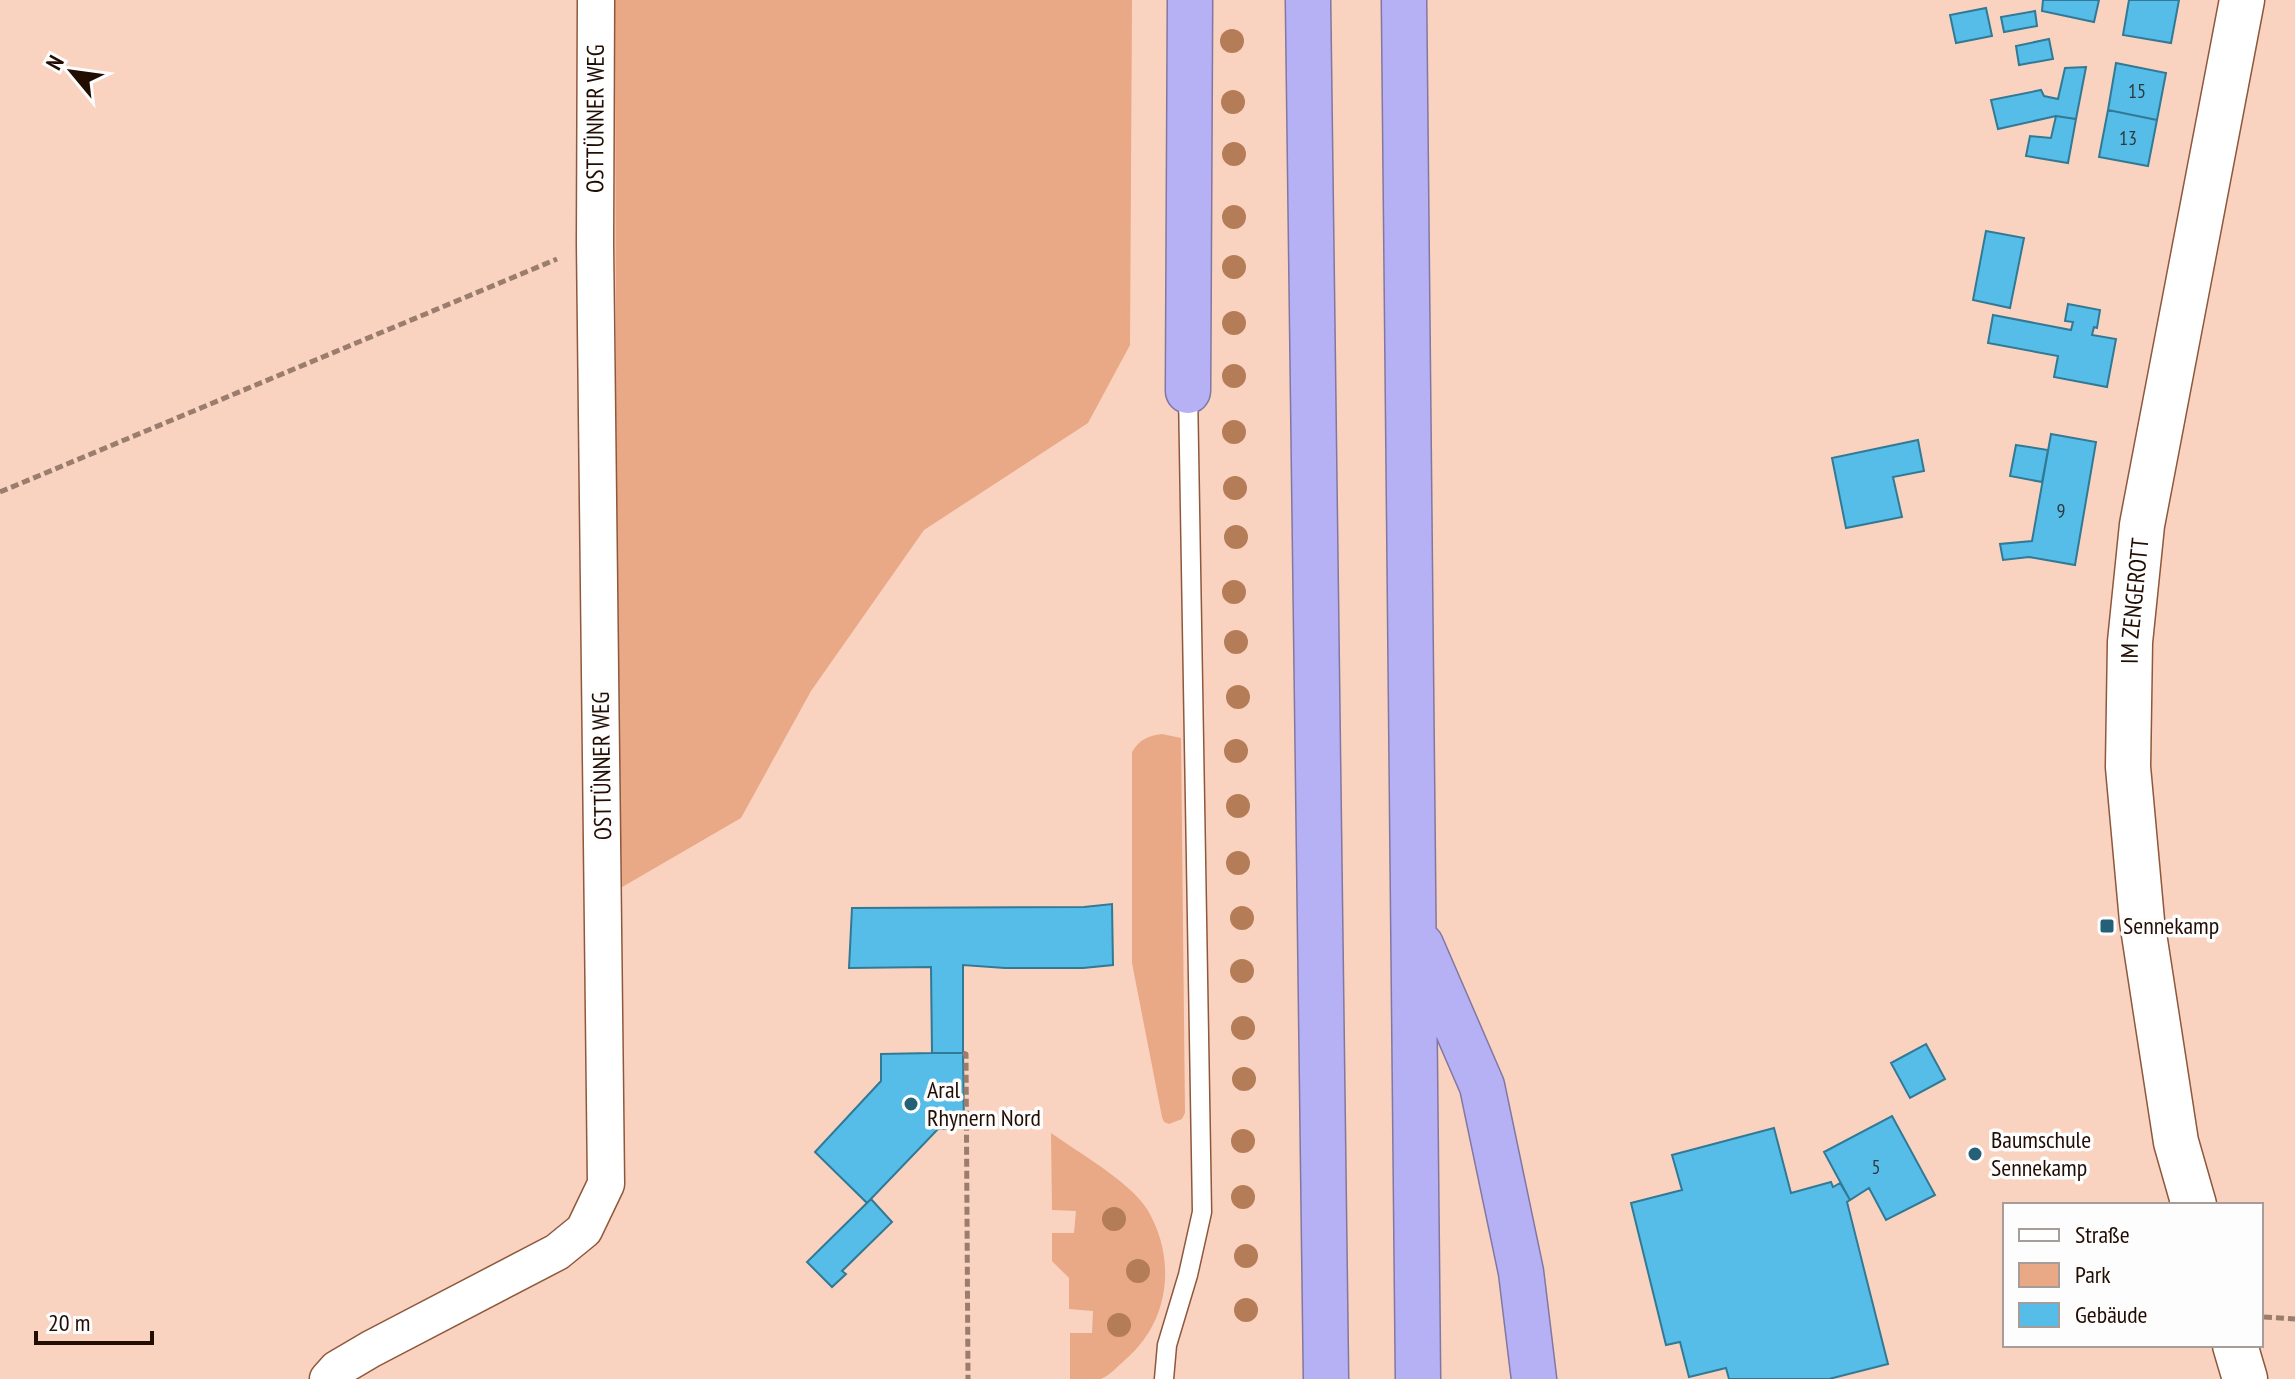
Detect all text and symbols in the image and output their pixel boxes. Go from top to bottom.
north arrow [32,32,112,112]
street label: OSTTÜNNER WEG [579,44,611,193]
text: N [39,50,70,74]
house number: 15 [2128,78,2146,104]
house number: 13 [2119,125,2137,151]
house number: 9 [2057,498,2066,524]
street label: IM ZENGEROTT [2114,536,2156,664]
street label: OSTTÜNNER WEG [585,692,618,841]
place label: Sennekamp [2123,910,2219,941]
marker: Sennekamp [2098,917,2116,935]
place label: Aral Rhynern Nord [927,1074,1041,1133]
marker: Aral Rhynern Nord [902,1095,920,1113]
place label: Baumschule Sennekamp [1991,1124,2091,1183]
marker: Baumschule Sennekamp [1966,1145,1984,1163]
house number: 5 [1872,1154,1881,1180]
legend [2003,1203,2263,1347]
text: Straße [2075,1219,2130,1250]
text: Park [2075,1259,2111,1290]
scale bar [36,1295,152,1345]
text: Gebäude [2075,1299,2147,1330]
text: 20 m [48,1307,90,1338]

